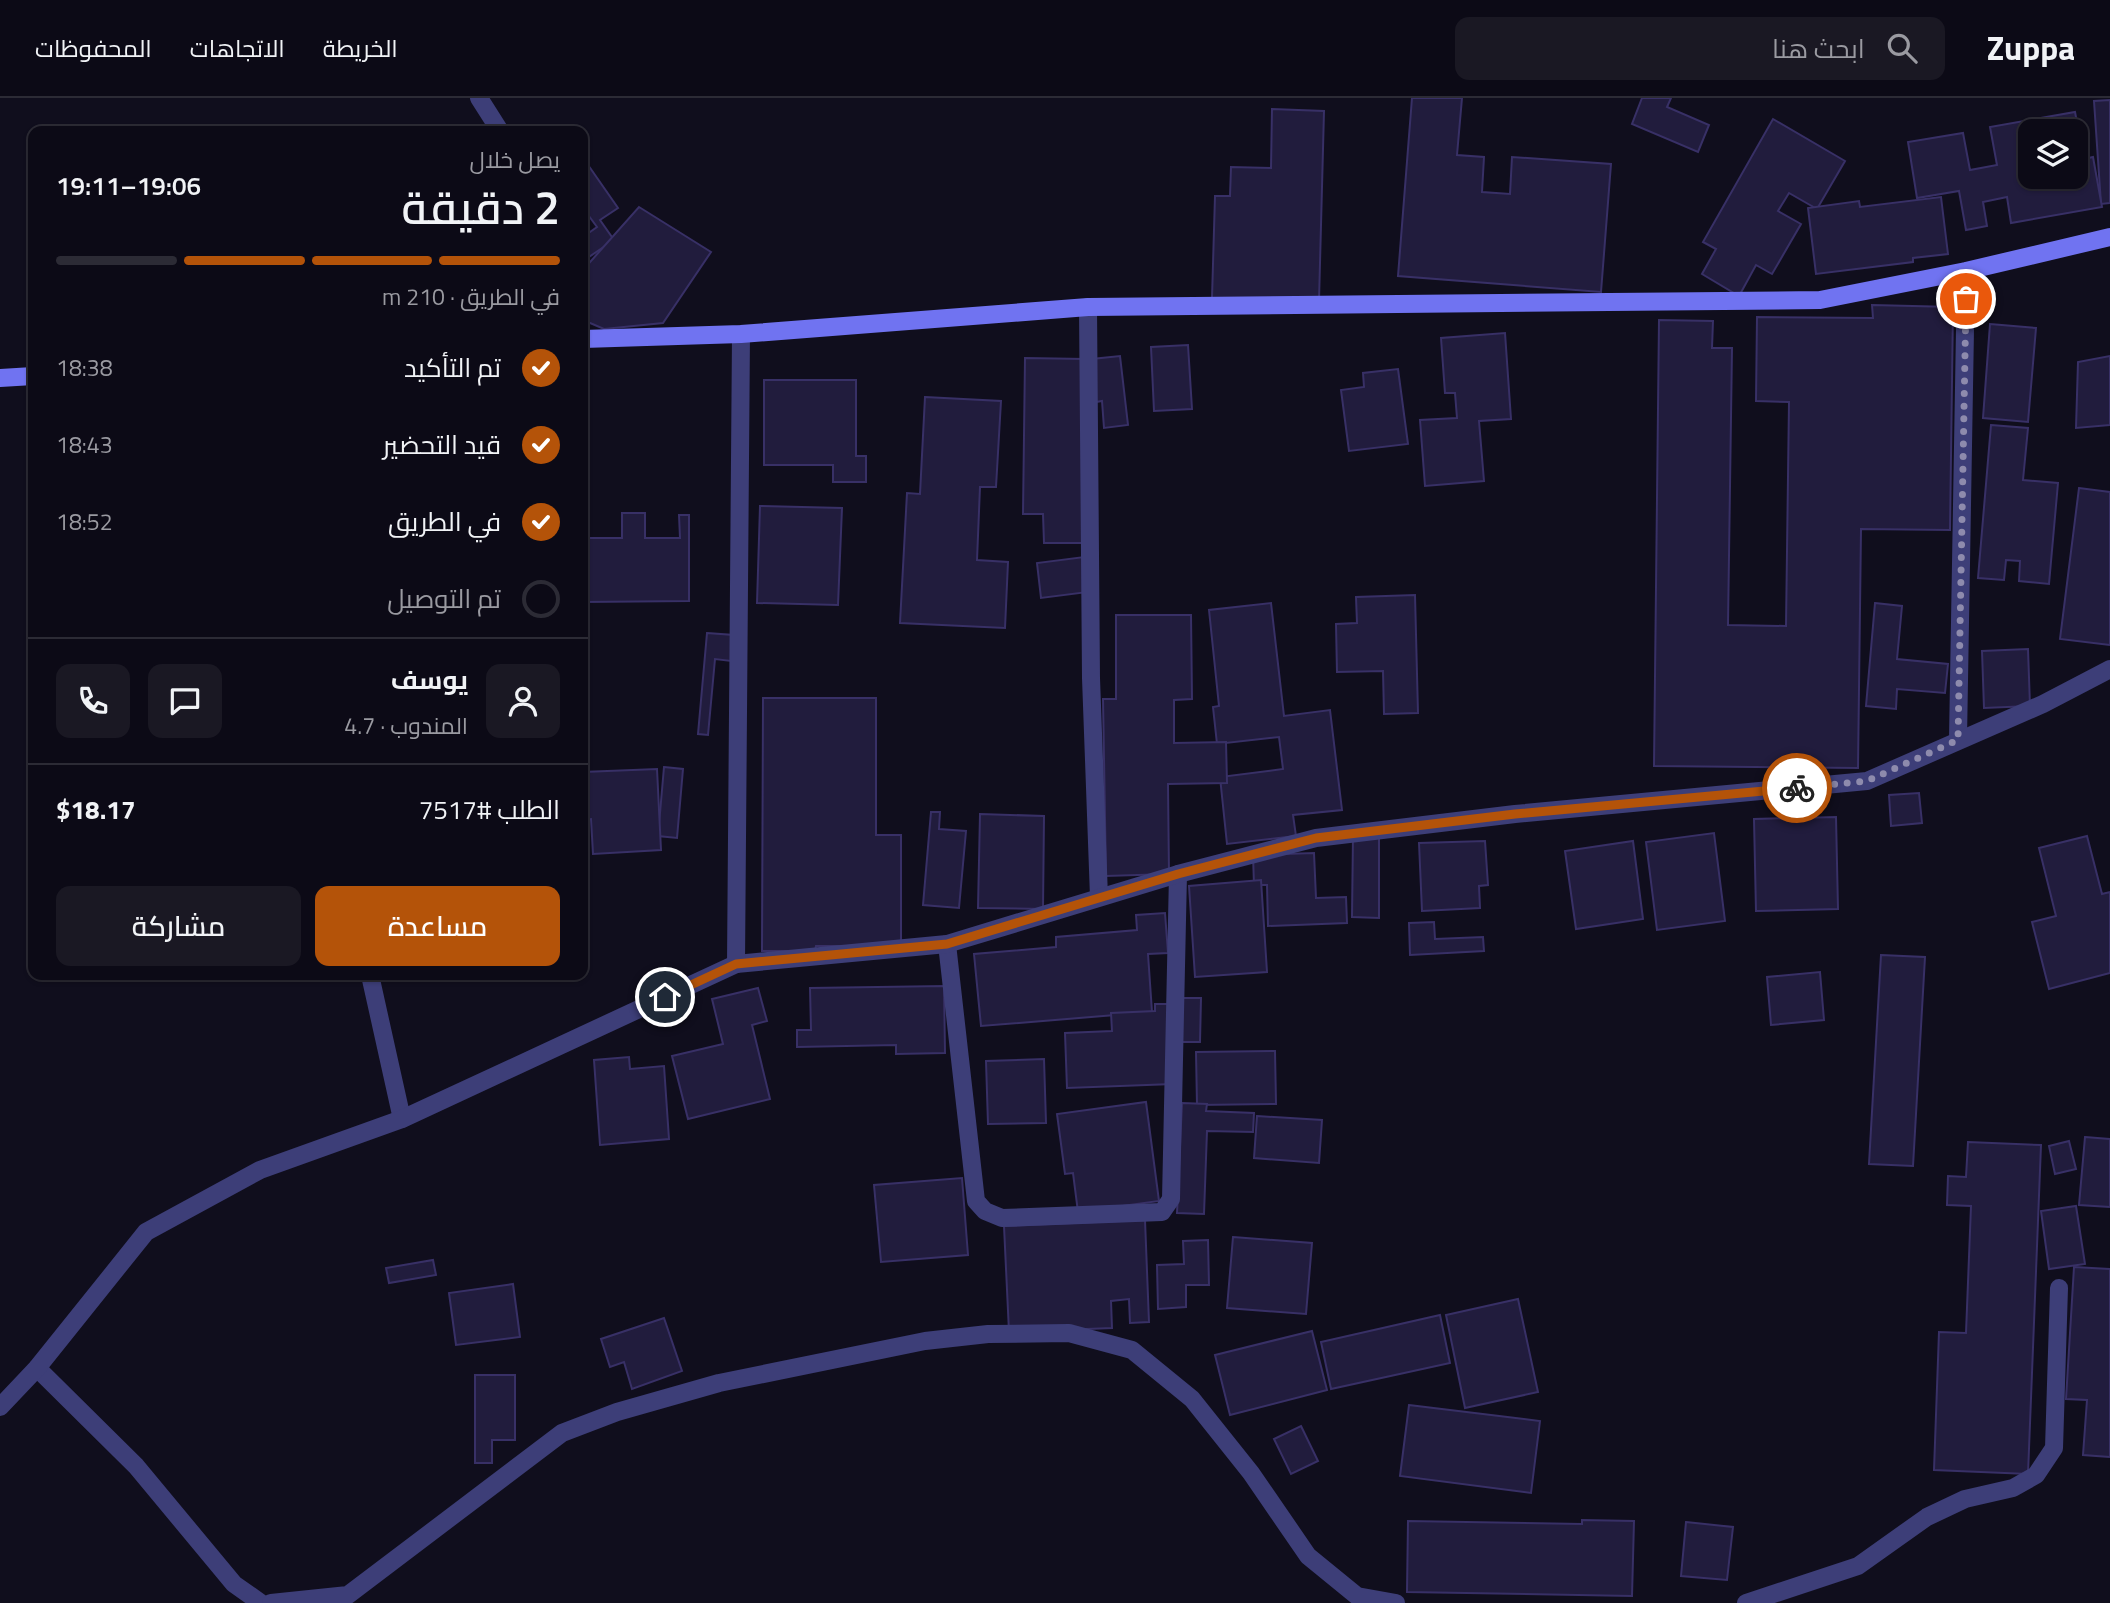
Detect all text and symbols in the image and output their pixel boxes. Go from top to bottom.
search box [1455,17,1945,80]
text: Zuppa [1987,23,2075,73]
text: ابحث هنا [1772,29,1865,68]
icon: search [1883,29,1921,67]
text: المحفوظات [35,30,152,66]
text: الاتجاهات [190,30,285,66]
text: الخريطة [323,30,398,66]
map controls [2018,119,2088,189]
button: layers [2018,119,2088,189]
text: يصل خلال [470,142,560,177]
text: 19:06–19:11 [56,166,201,205]
text: 2 دقيقة [402,172,560,242]
pin [1936,269,1996,329]
text: في الطريق · 210 m [382,279,560,314]
icon: bag [1947,280,1985,318]
text: تم التأكيد [404,348,501,387]
icon: check [522,349,560,387]
text: 18:38 [56,350,113,385]
text: قيد التحضير [383,425,501,464]
icon: check [522,426,560,464]
text: 18:43 [56,427,113,462]
text: في الطريق [388,502,501,541]
icon: check [522,503,560,541]
text: 18:52 [56,504,113,539]
text: تم التوصيل [387,579,501,618]
text: يوسف [391,660,468,699]
button: phone [56,664,130,738]
button: chat [148,664,222,738]
button: person [486,664,560,738]
text: المندوب · 4.7 [344,708,468,743]
courier [1762,753,1832,823]
icon: bike [1778,769,1816,807]
text: $18.17 [56,790,135,829]
text: الطلب #7517 [419,790,560,829]
button: مشاركة [56,886,301,966]
button: مساعدة [315,886,560,966]
pin [635,967,695,1027]
icon: home [646,978,684,1016]

